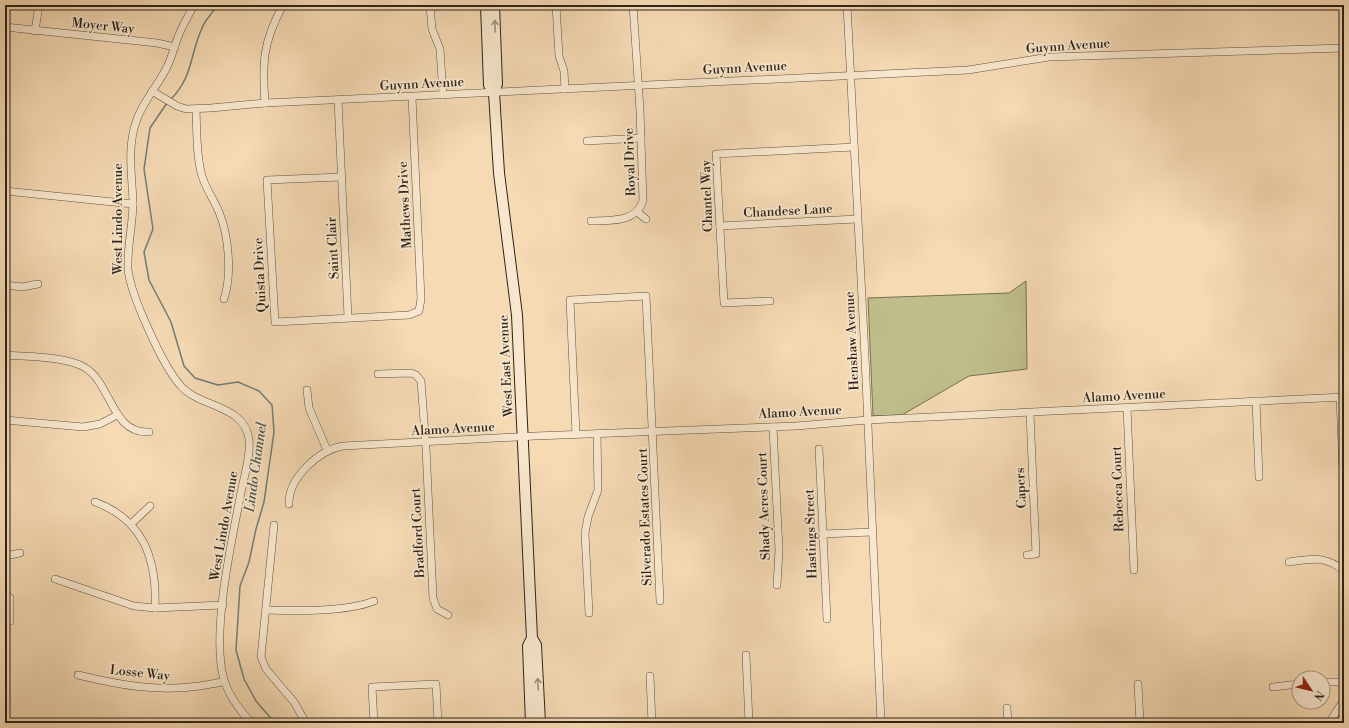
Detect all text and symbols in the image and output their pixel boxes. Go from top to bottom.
street label: Moyer Way [71,15,136,37]
one-way arrow [491,20,499,33]
street label: Guynn Avenue [1025,35,1111,57]
street label: Guynn Avenue [702,58,788,78]
street label: Guynn Avenue [379,74,465,94]
street label: Royal Drive [621,127,639,196]
street label: Chantel Way [698,159,716,232]
street label: Mathews Drive [395,160,415,249]
street label: West Lindo Avenue [110,163,126,276]
street label: Chandese Lane [743,201,833,221]
street label: Saint Clair [323,216,343,280]
street label: Quista Drive [250,237,270,313]
street label: Henshaw Avenue [841,291,863,391]
street label: West East Avenue [495,314,517,418]
street label: Alamo Avenue [1081,386,1167,406]
street label: Alamo Avenue [757,402,843,422]
street label: Alamo Avenue [410,419,496,439]
water label: Lindo Channel [241,420,271,514]
street label: Rebecca Court [1108,445,1127,532]
street label: Silverado Estates Court [635,447,655,586]
street label: Shady Acres Court [754,451,774,560]
street label: Capers [1012,467,1030,509]
street label: West Lindo Avenue [206,469,242,583]
street label: Bradford Court [408,487,428,579]
street label: Hastings Street [801,488,821,579]
street label: Losse Way [109,662,171,684]
north arrow [1291,670,1331,710]
one-way arrow [534,678,542,691]
text: N [1310,688,1327,703]

